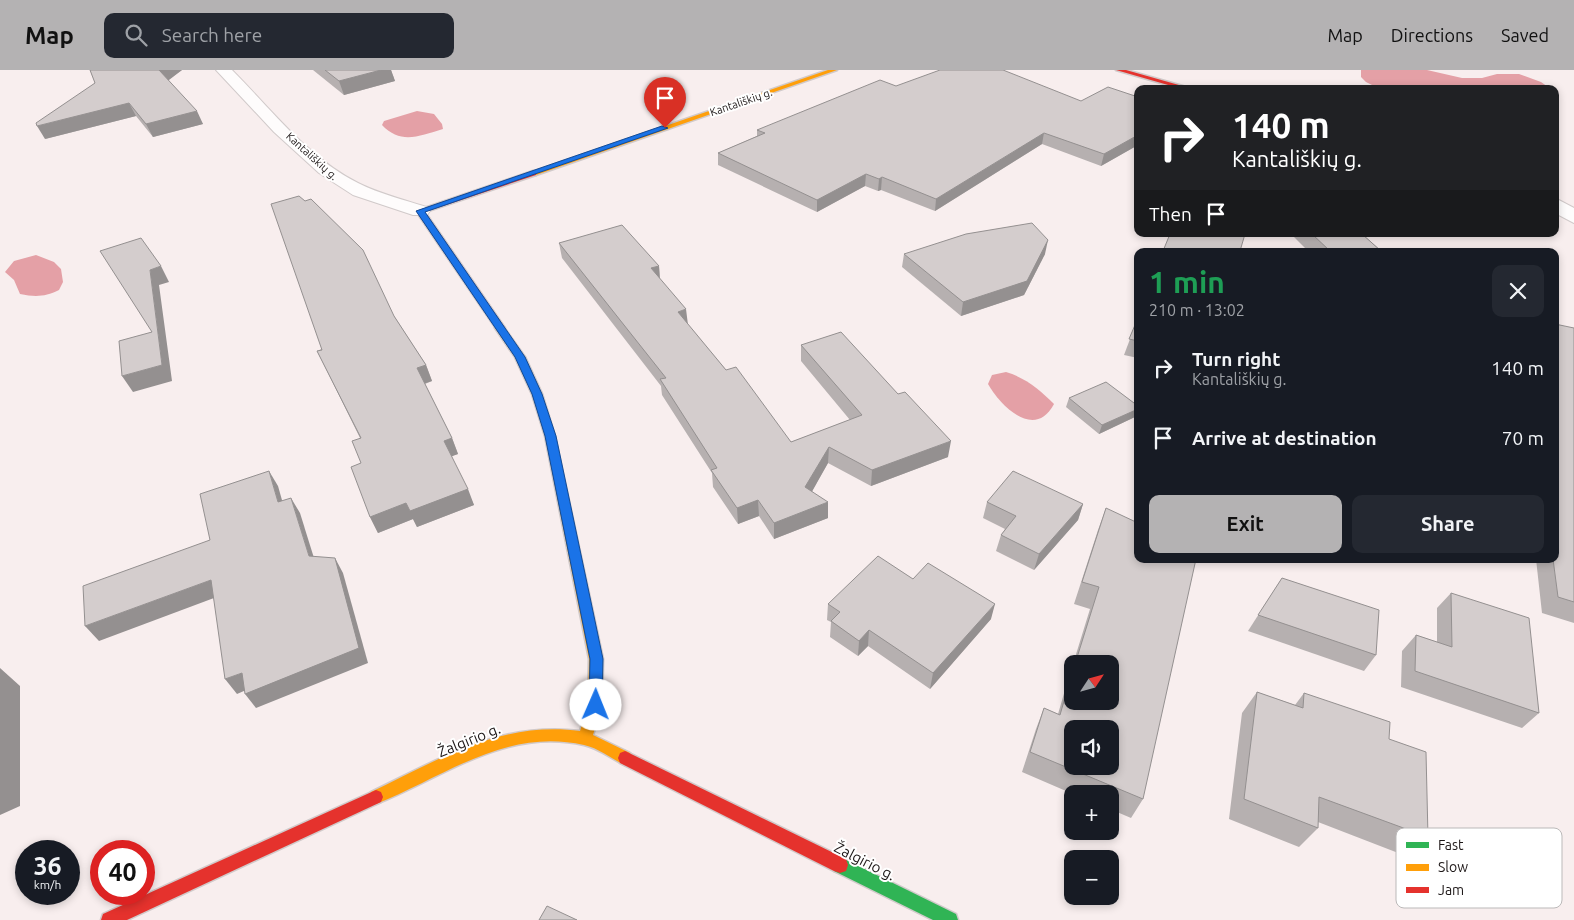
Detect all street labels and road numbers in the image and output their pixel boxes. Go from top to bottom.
street label: Kantališkių g. [708,86,774,118]
street label: Kantališkių g. [284,130,340,182]
street label: Žalgirio g. [435,720,503,760]
street label: Žalgirio g. [832,838,898,884]

